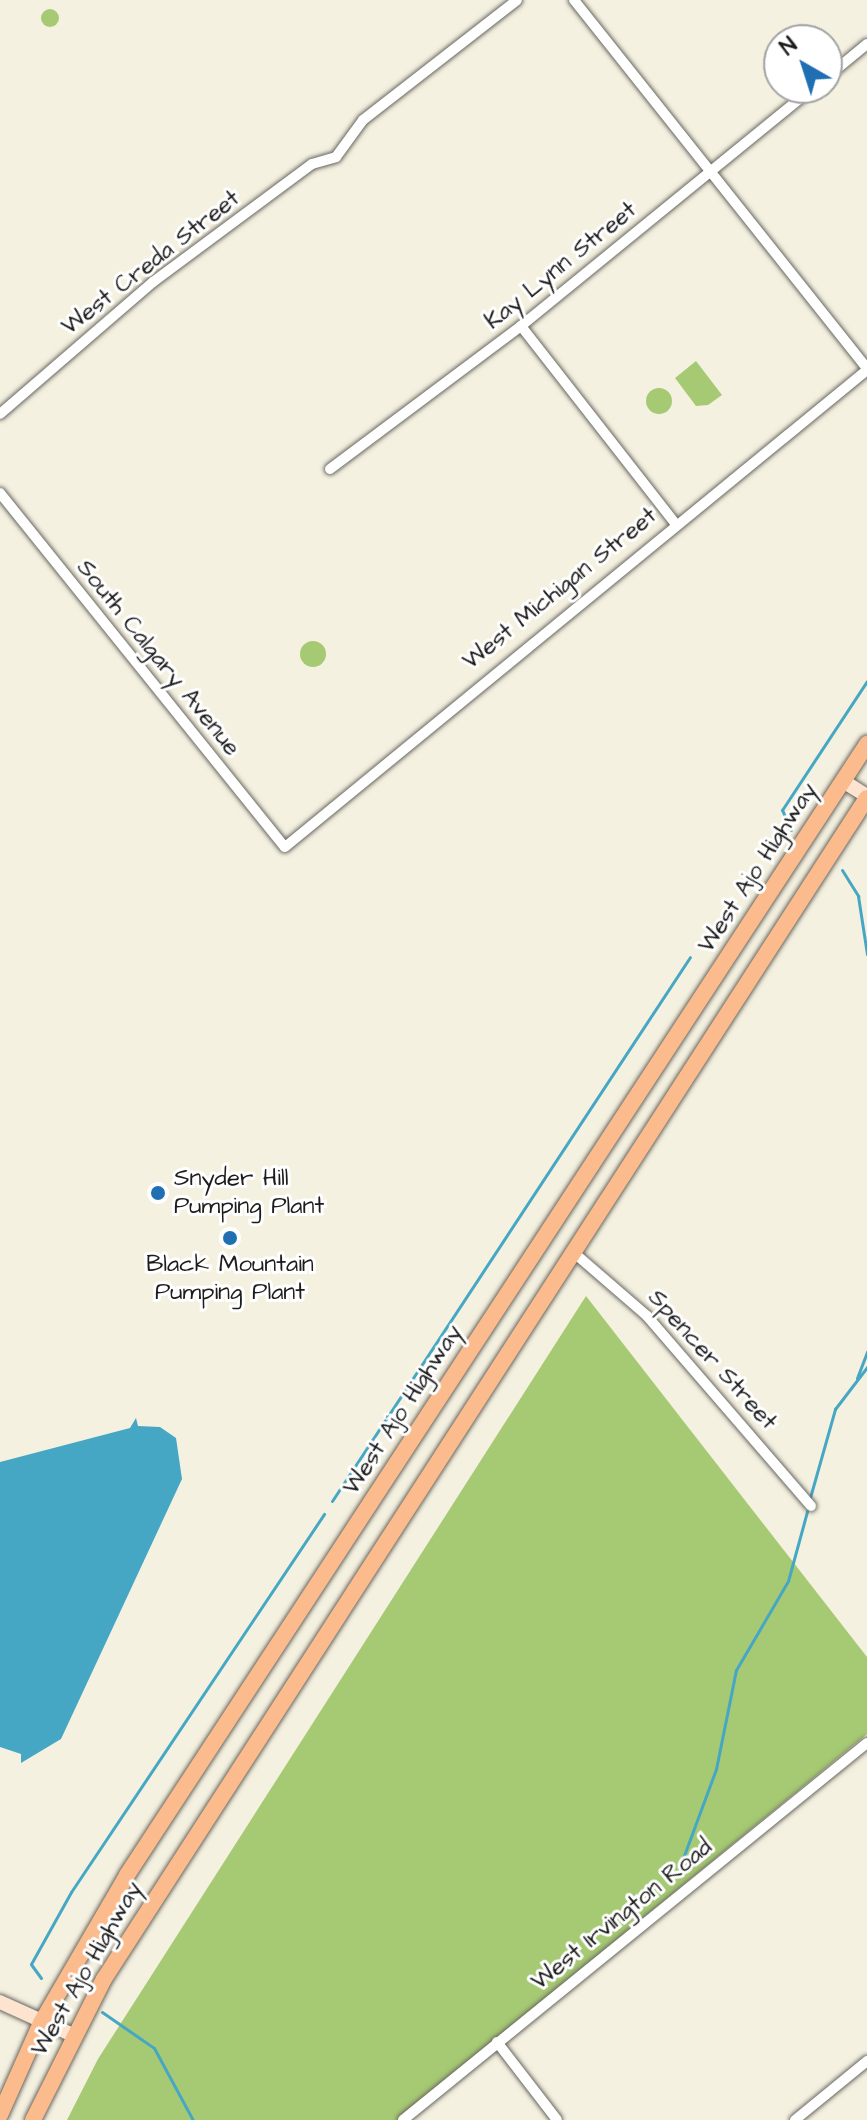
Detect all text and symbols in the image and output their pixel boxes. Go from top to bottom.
north arrow [763,24,843,104]
text: N [774,30,804,63]
street label: West Creda Street [56,184,246,342]
street label: Kay Lynn Street [479,196,643,336]
street label: West Michigan Street [457,502,663,676]
street label: South Calgary Avenue [70,554,246,762]
street label: West Ajo Highway [692,778,824,958]
place label: Snyder Hill Pumping Plant [174,1165,324,1221]
marker: Snyder Hill Pumping Plant [149,1184,167,1202]
marker: Black Mountain Pumping Plant [221,1229,239,1247]
place label: Black Mountain Pumping Plant [146,1251,314,1307]
street label: Spencer Street [641,1284,783,1436]
street label: West Ajo Highway [337,1320,469,1500]
street label: West Irvington Road [526,1833,718,1997]
street label: West Ajo Highway [25,1877,149,2061]

